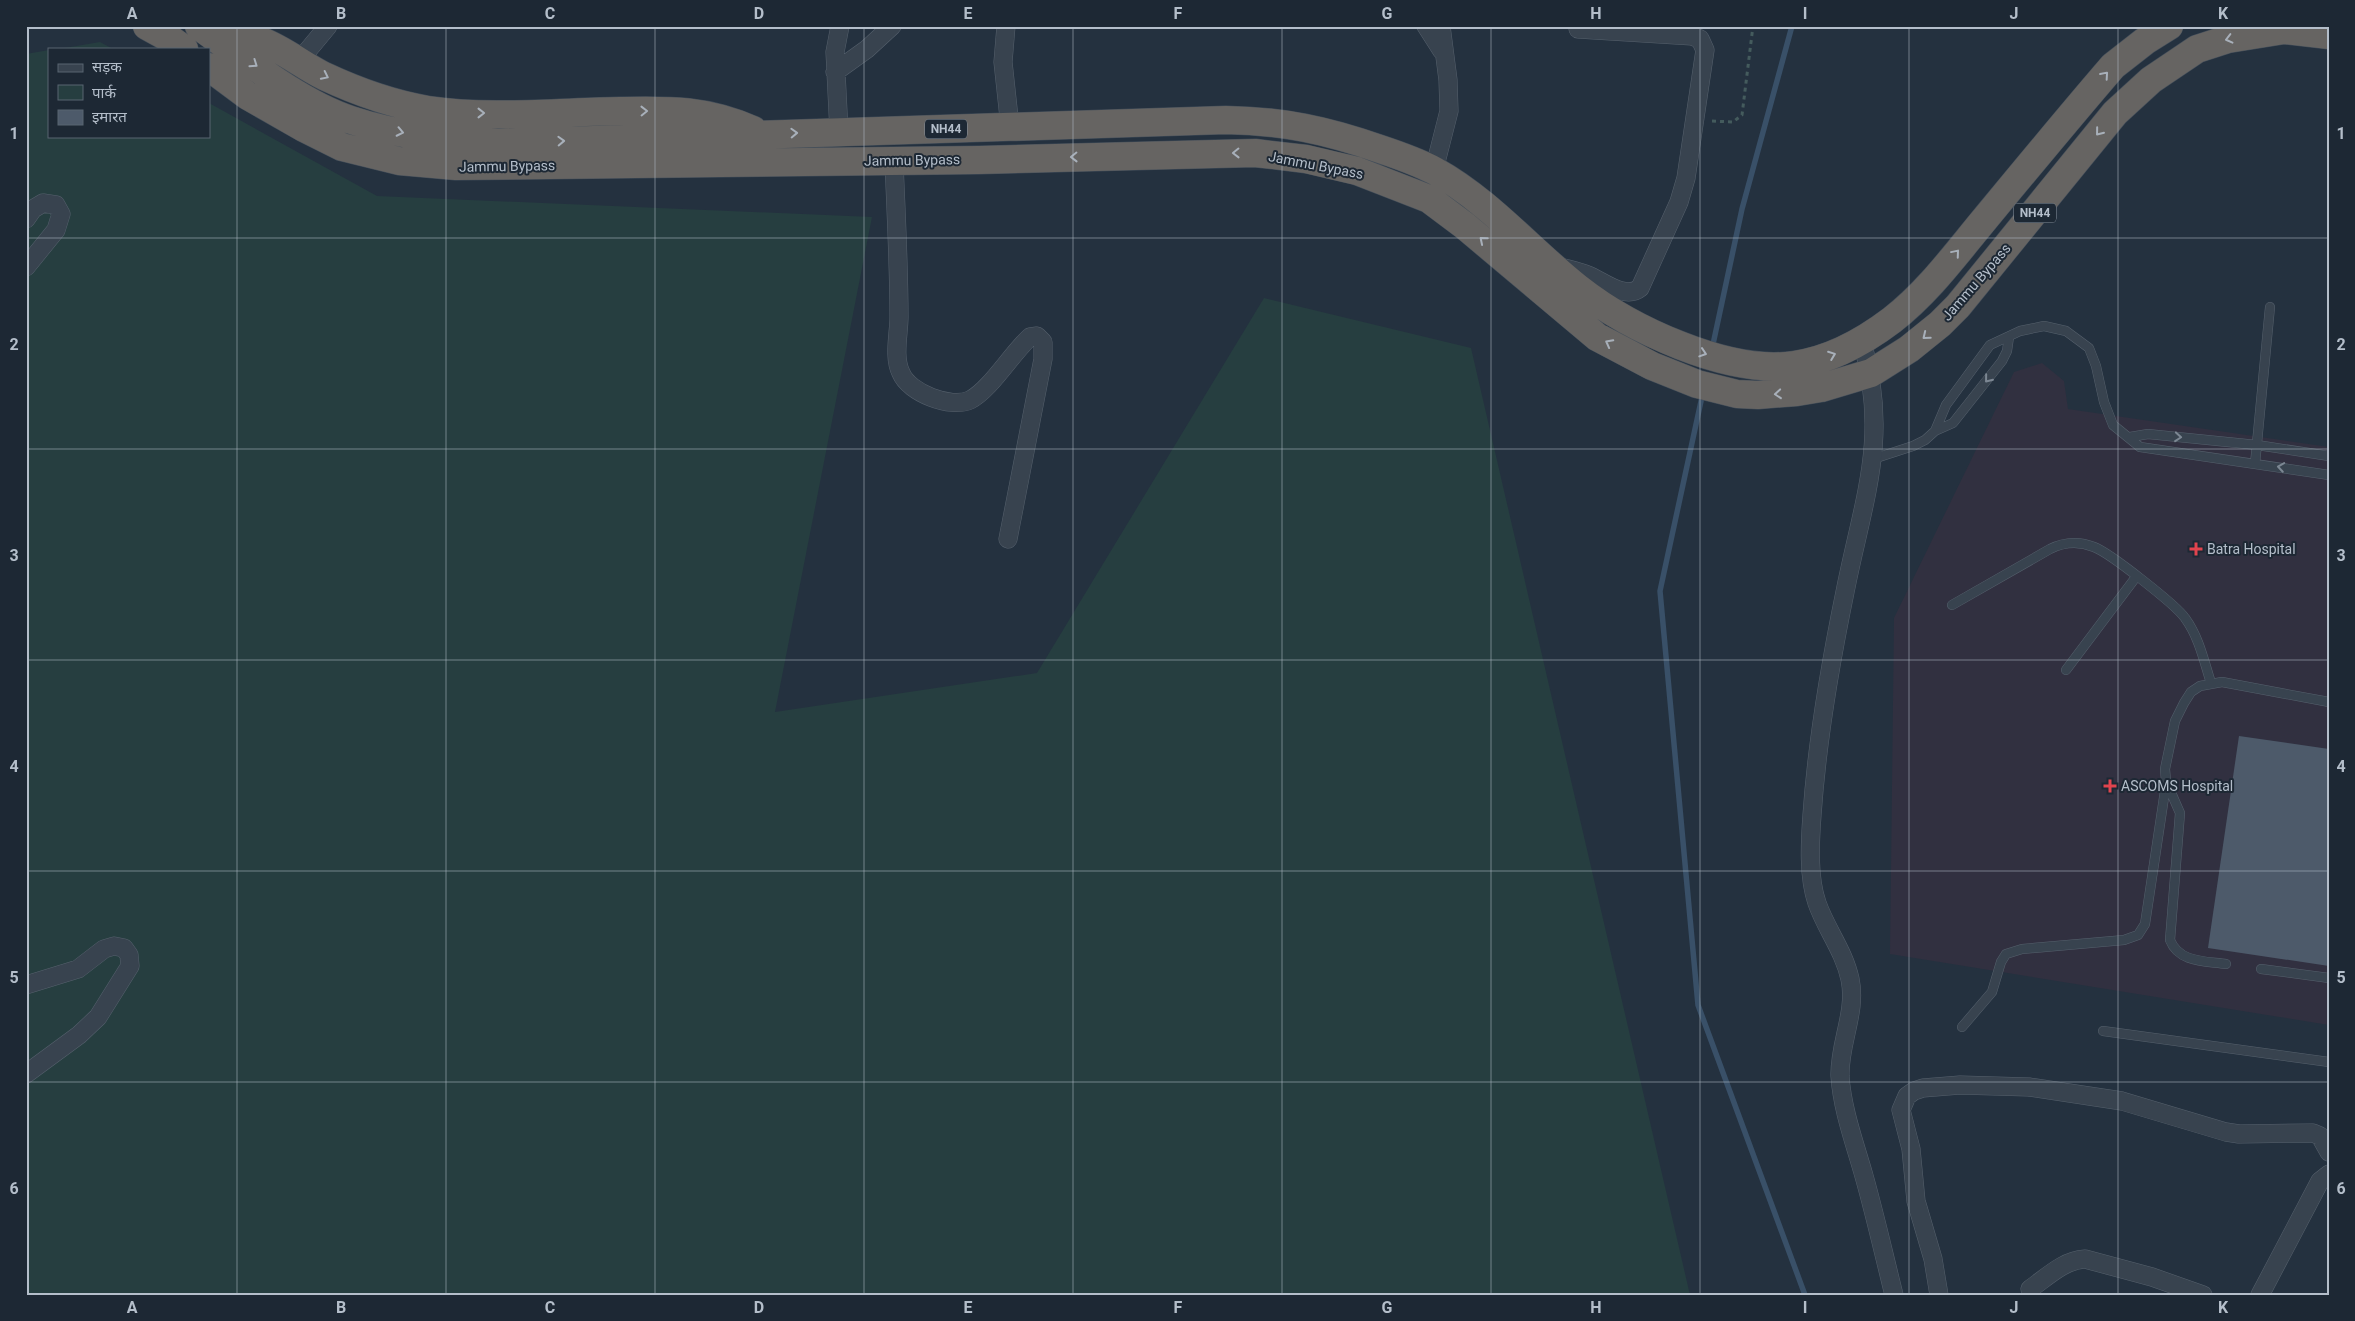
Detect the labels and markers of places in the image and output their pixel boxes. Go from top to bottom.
place label: Batra Hospital [2207,541,2296,557]
marker: Batra Hospital [2189,542,2203,556]
place label: ASCOMS Hospital [2121,778,2233,794]
marker: ASCOMS Hospital [2103,779,2117,793]

